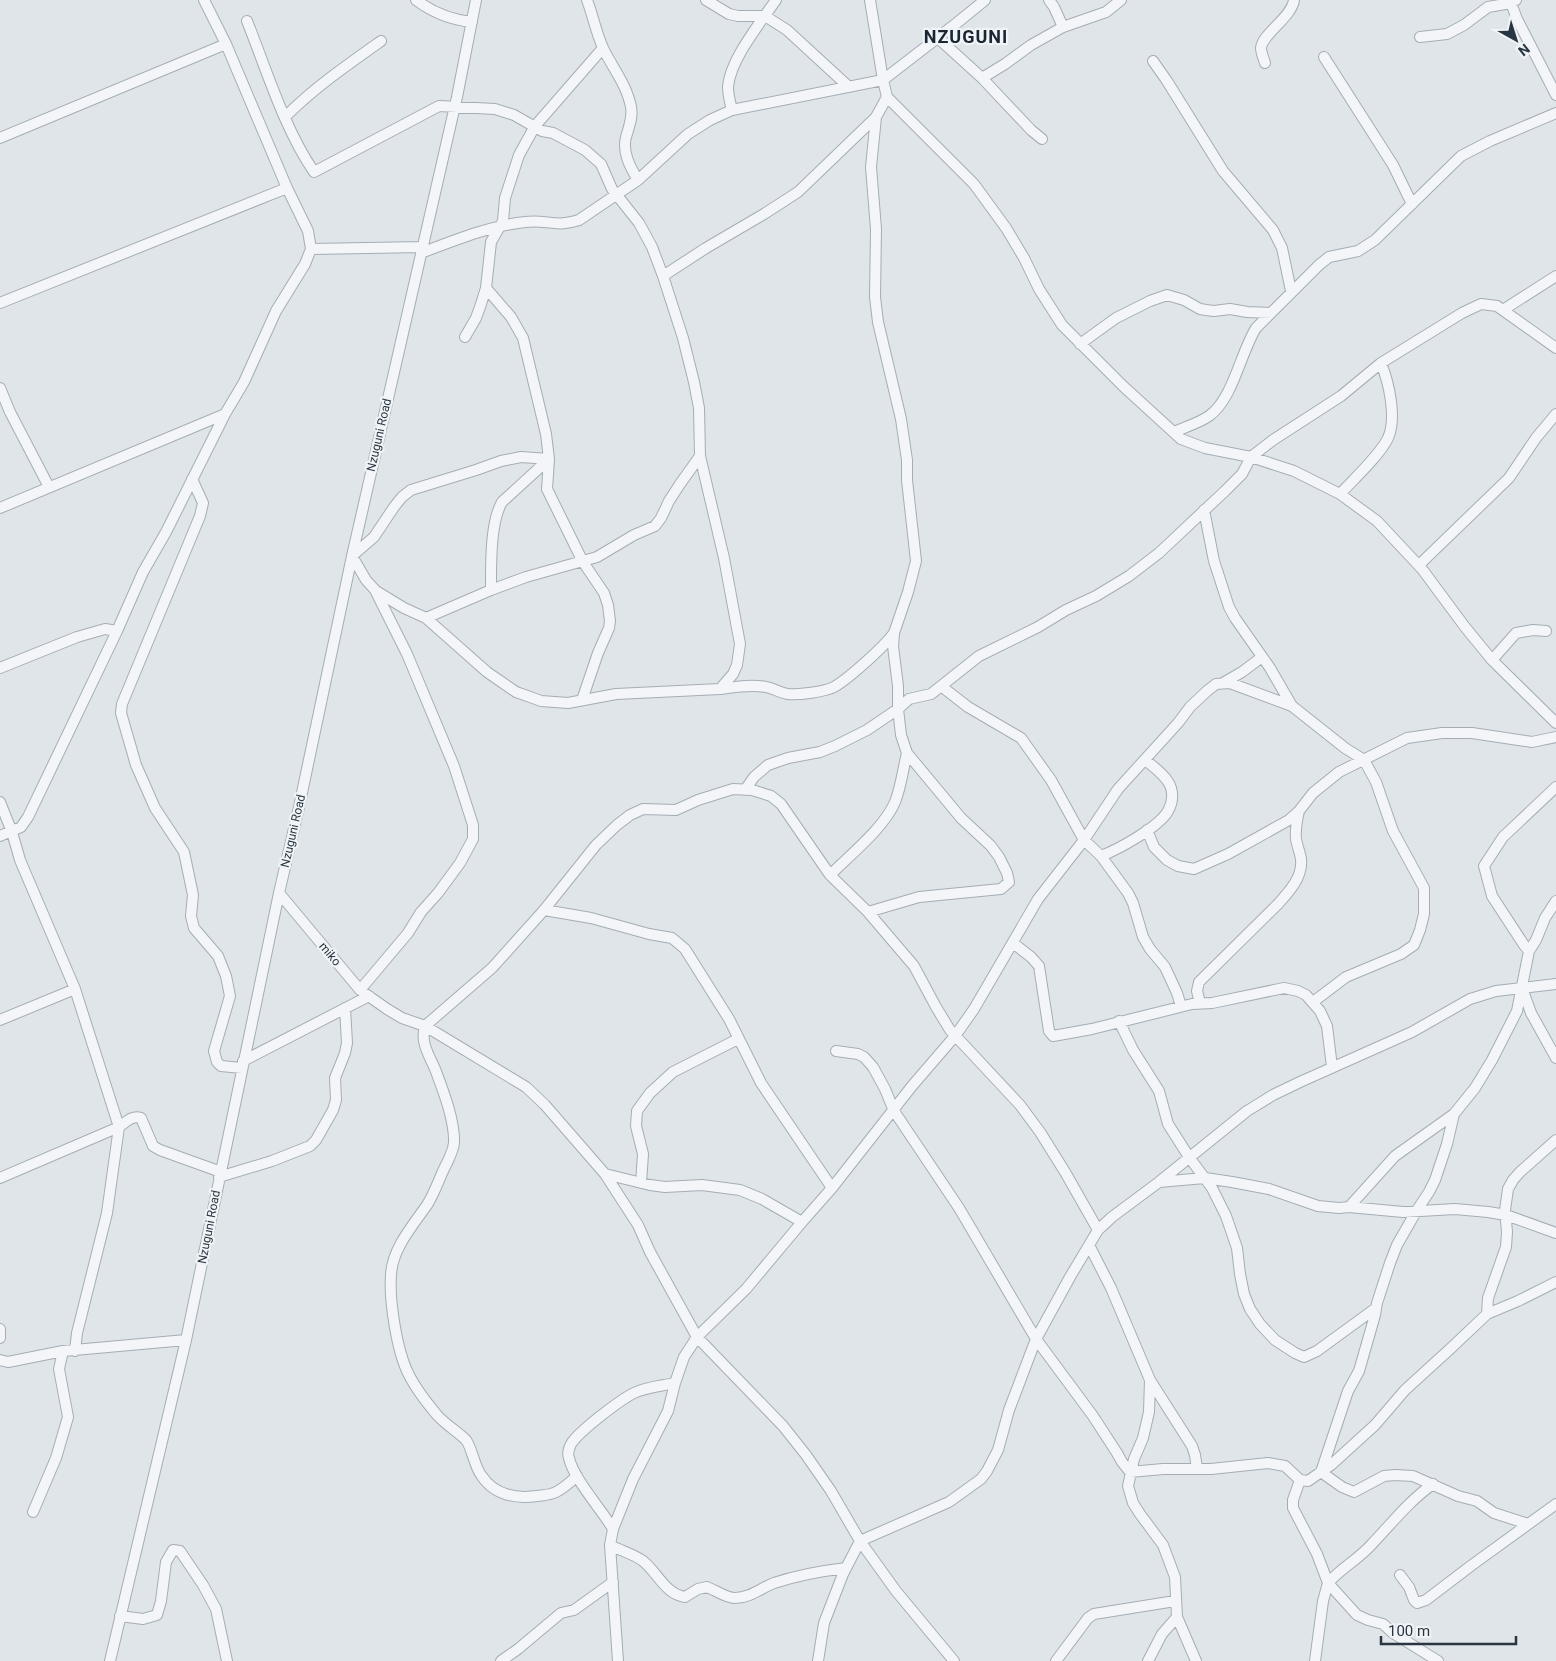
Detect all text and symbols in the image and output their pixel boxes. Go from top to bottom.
north arrow [1491,15,1541,65]
district label: NZUGUNI [924,26,1008,47]
text: N [1515,41,1533,59]
street label: Nzuguni Road [364,397,394,473]
street label: Nzuguni Road [278,793,308,869]
street label: miko [316,939,344,969]
street label: Nzuguni Road [195,1189,223,1265]
scale bar [1381,1614,1516,1646]
text: 100 m [1388,1622,1430,1640]

